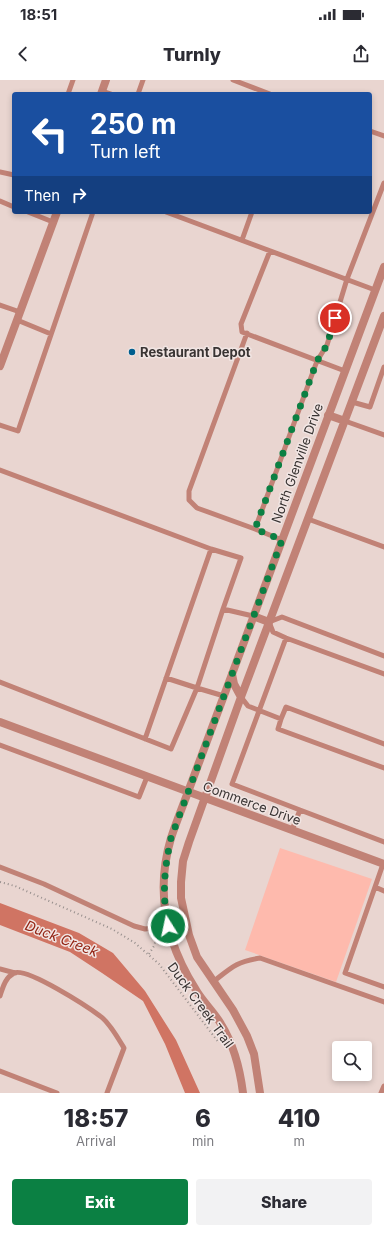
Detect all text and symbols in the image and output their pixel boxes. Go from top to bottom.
text: 18:51 [20,5,57,24]
icon: back [12,43,34,65]
icon: share [350,43,372,65]
text: Turnly [163,44,221,65]
text: 250 m [90,107,177,141]
icon: left [24,108,76,160]
text: Turn left [90,141,160,162]
icon: right [68,184,90,206]
text: Then [24,186,60,205]
pin [318,301,352,335]
icon: arrive [324,307,346,329]
place label: Restaurant Depot [140,344,251,360]
marker: Restaurant Depot [127,347,137,357]
street label: North Glenville Drive [268,401,326,525]
street label: Commerce Drive [201,778,303,828]
position arrow [147,905,189,947]
water label: Duck Creek [23,916,101,960]
street label: Duck Creek Trail [165,959,237,1051]
map controls [332,1041,372,1081]
button: search [332,1041,372,1081]
text: 18:57 [64,1104,128,1133]
text: 6 [195,1104,211,1133]
text: 410 [278,1104,320,1133]
text: Arrival [76,1133,116,1149]
text: min [192,1133,214,1149]
text: m [293,1133,305,1149]
button: Exit [12,1179,188,1225]
button: Share [196,1179,372,1225]

